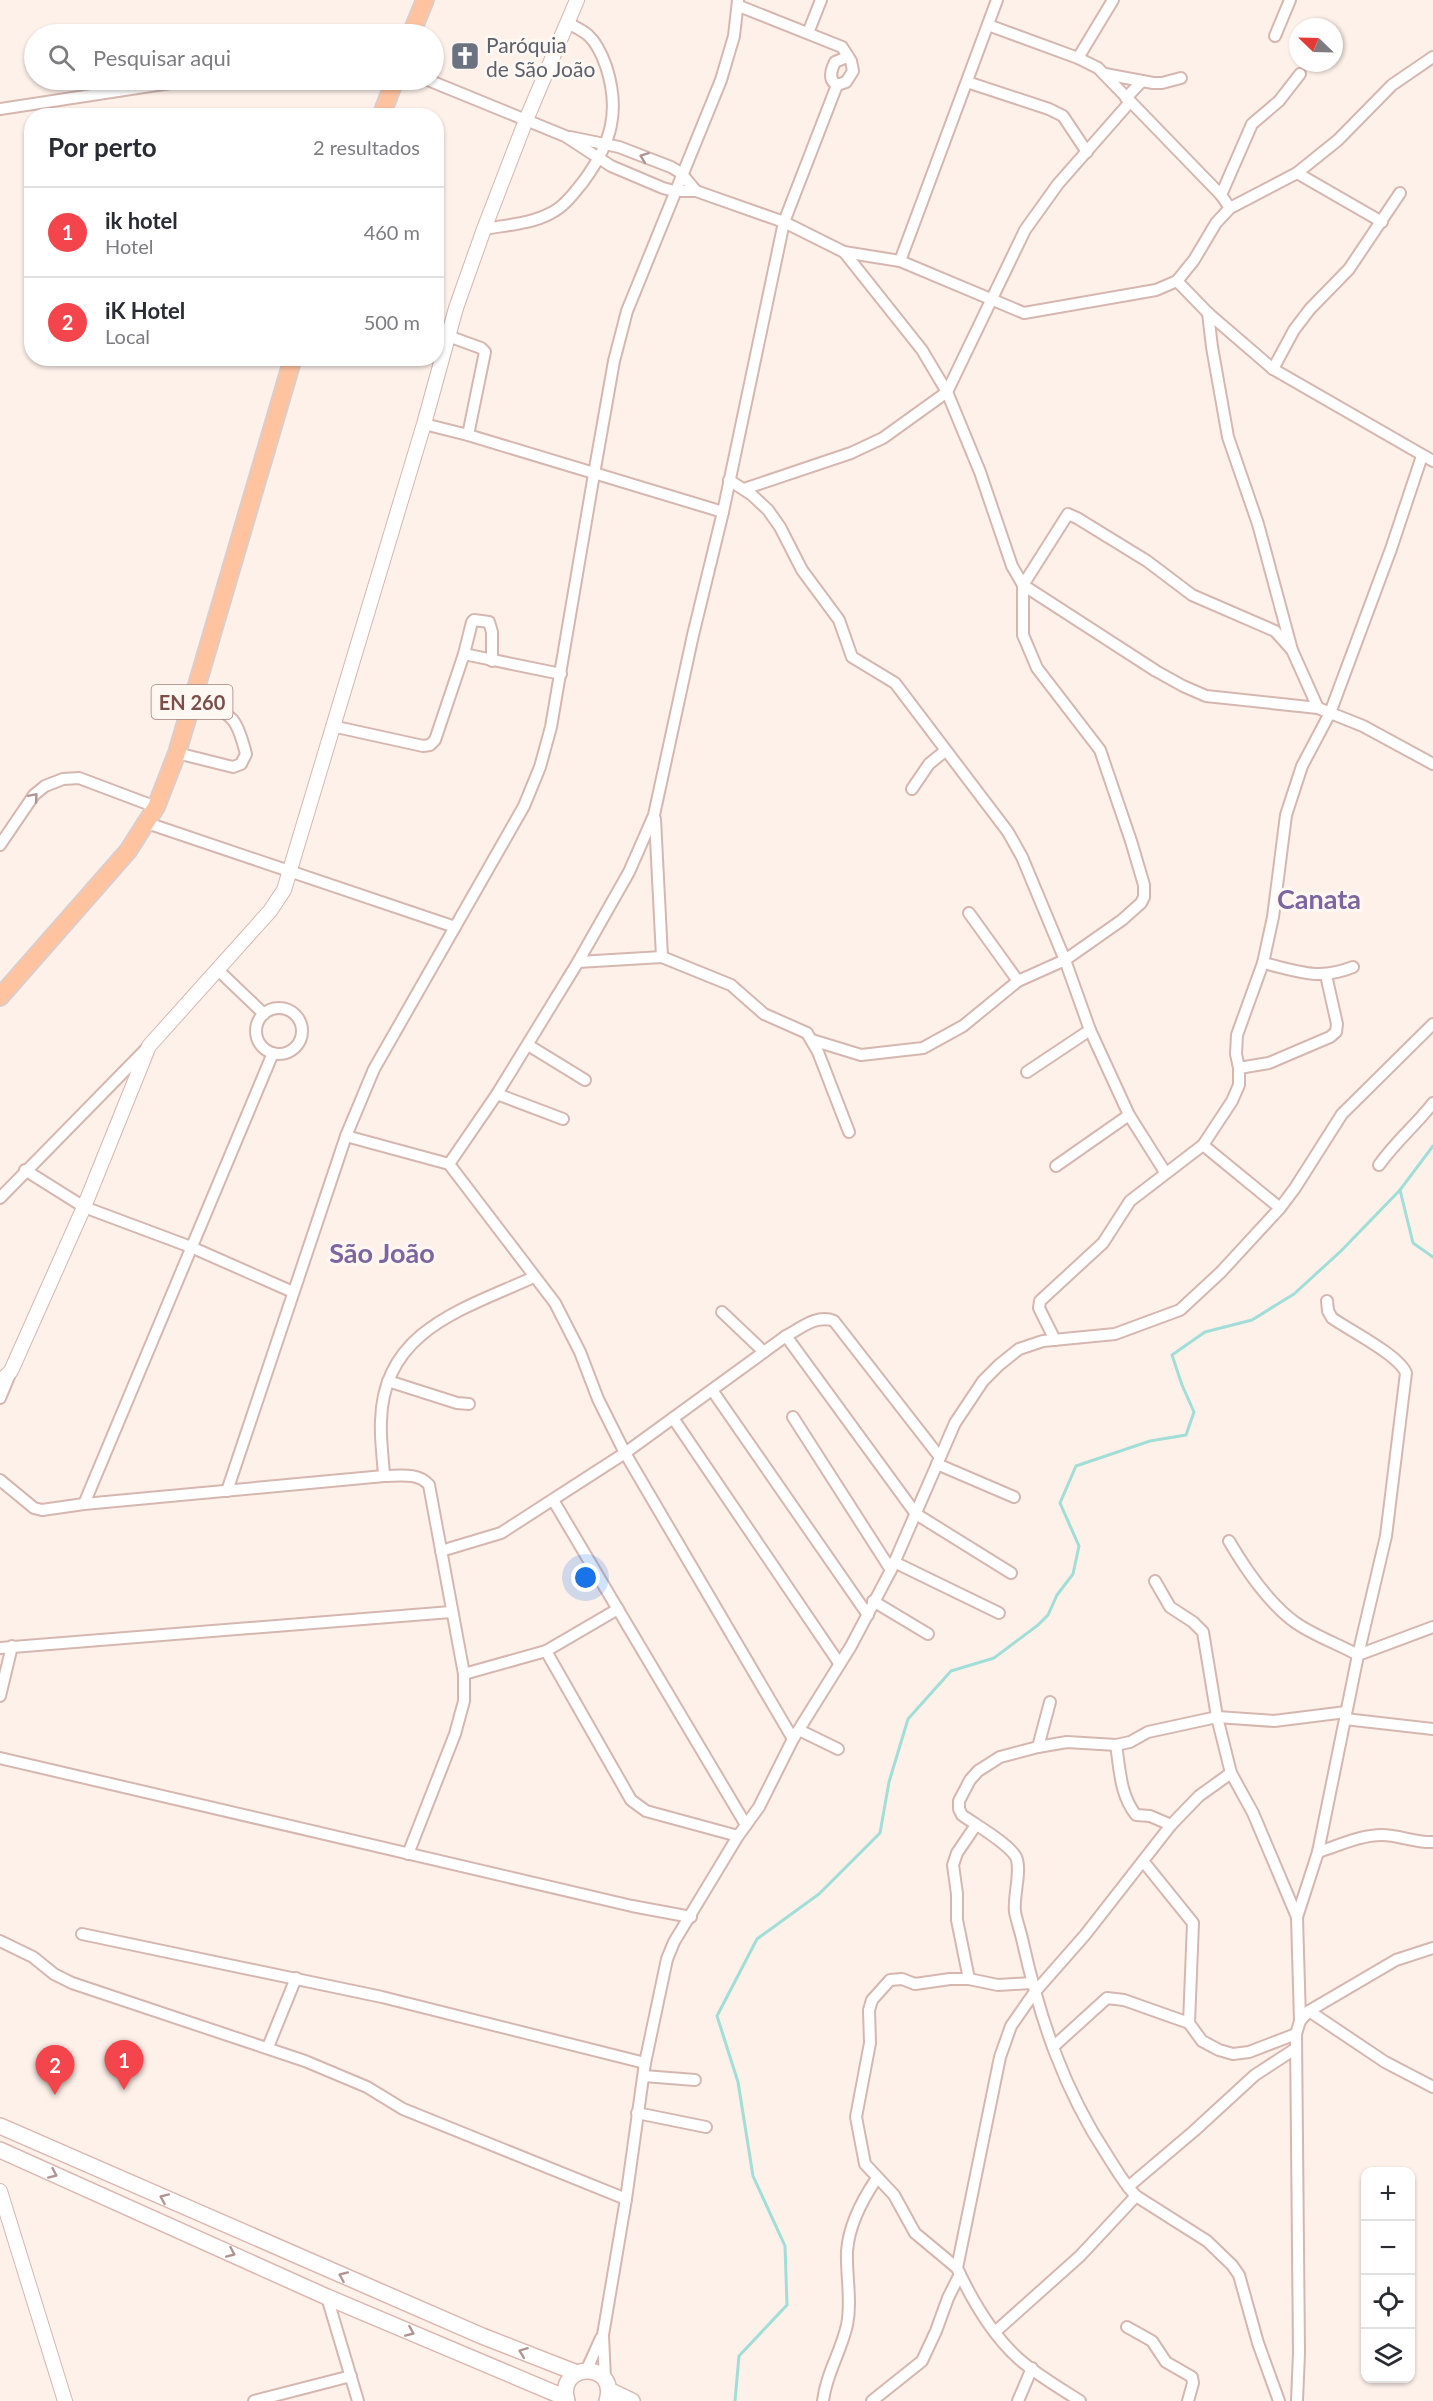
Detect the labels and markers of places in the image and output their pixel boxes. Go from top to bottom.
place label: Paróquia de São João [486,32,595,81]
church icon: Paróquia de São João [449,40,481,72]
pin: 1 [104,2040,144,2090]
pin: 2 [36,2046,74,2095]

